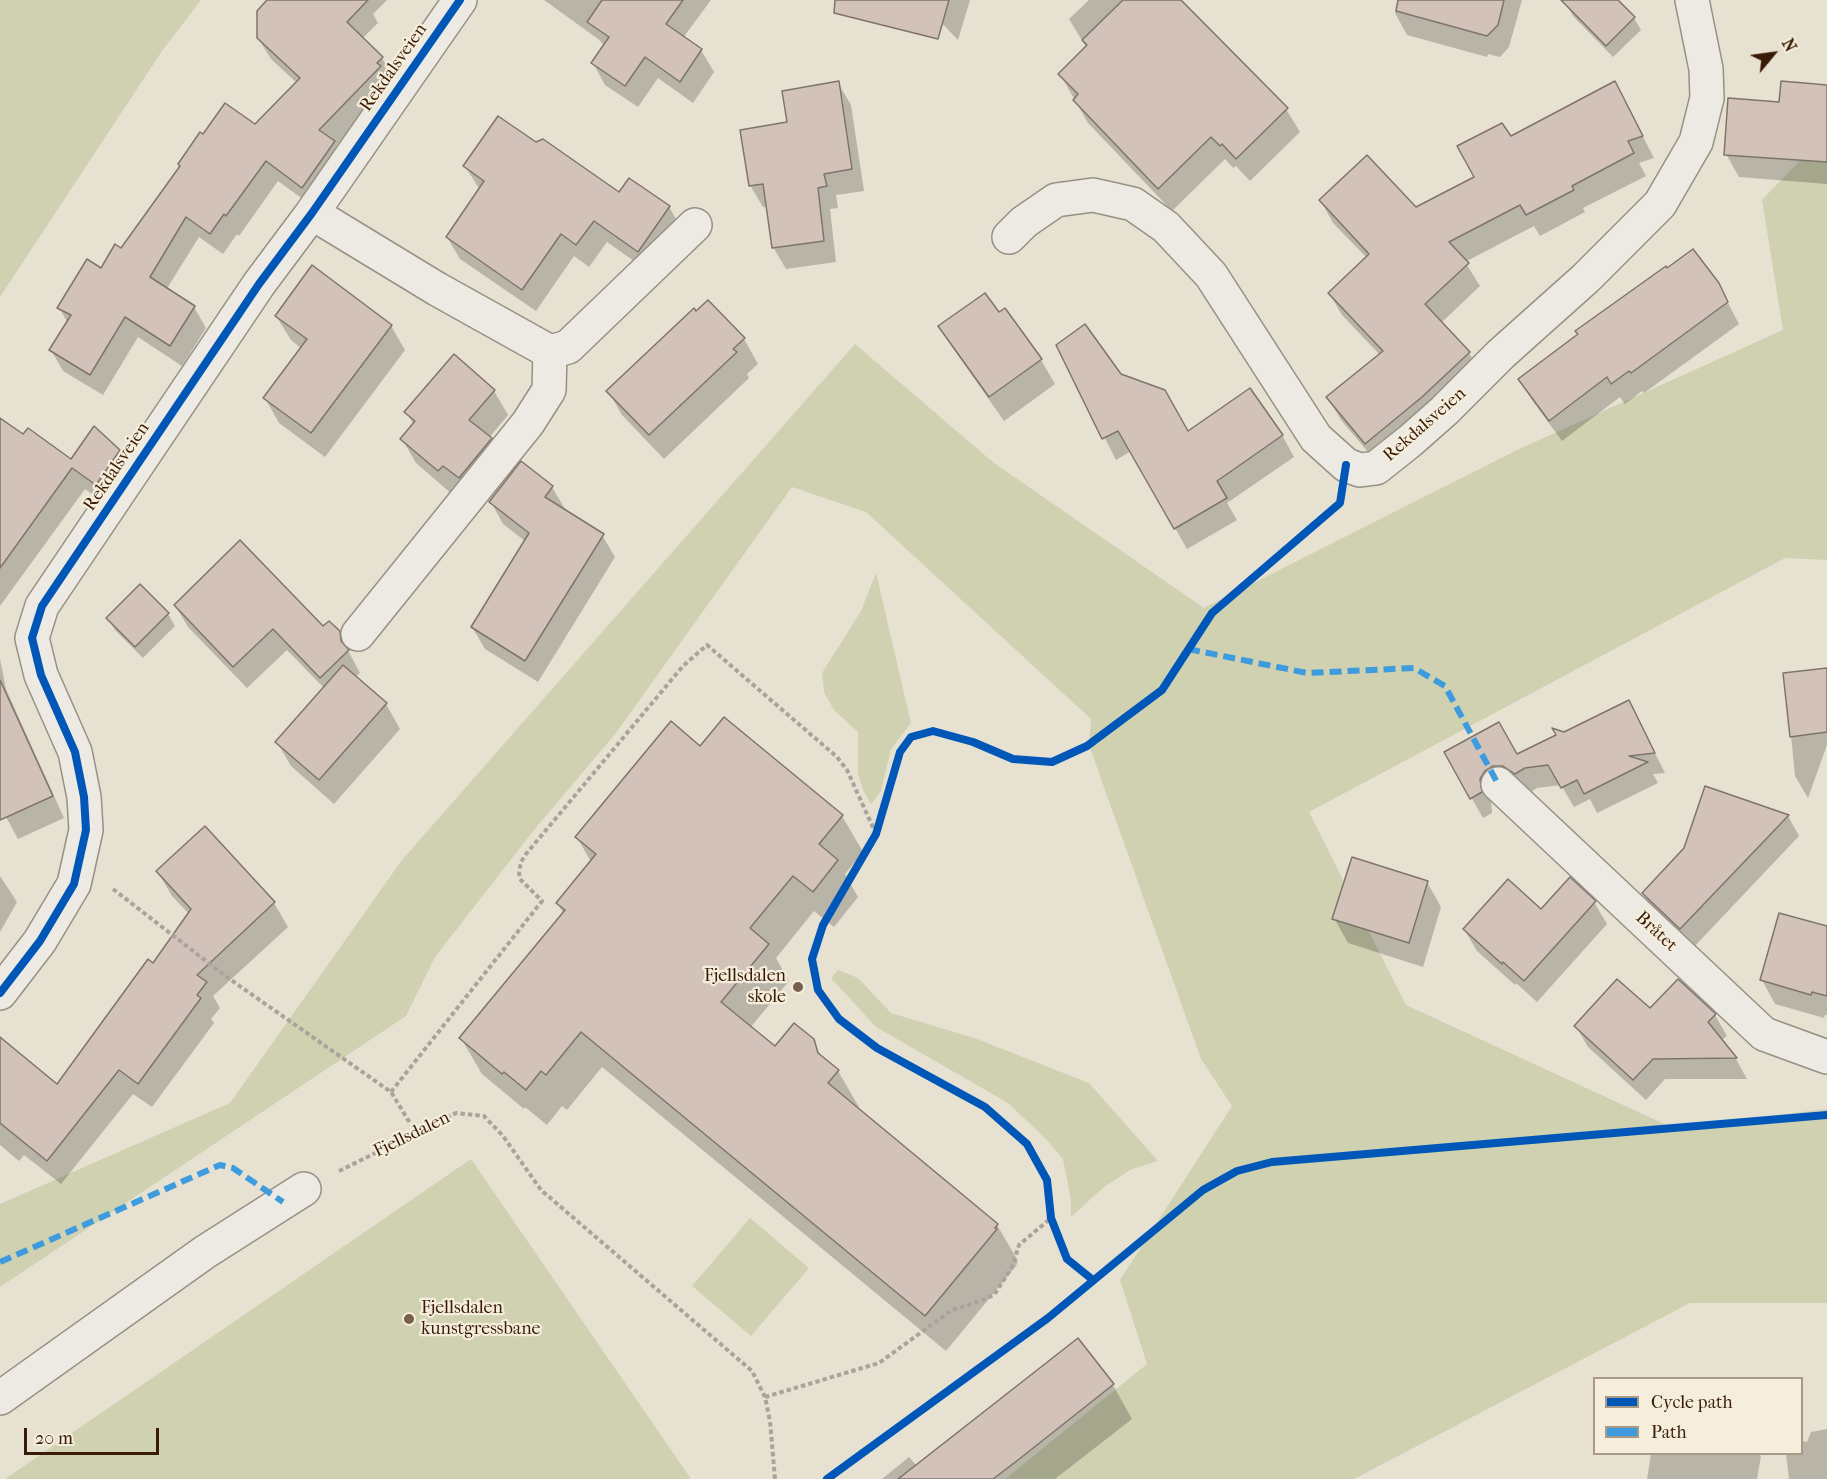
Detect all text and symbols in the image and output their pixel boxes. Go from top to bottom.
street label: Rekdalsveien [356,20,432,116]
north arrow [1743,24,1803,84]
text: N [1778,35,1800,55]
street label: Rekdalsveien [1379,383,1471,467]
street label: Rekdalsveien [79,418,155,516]
street label: Bråtet [1631,907,1681,957]
place label: Fjellsdalen skole [704,966,786,1008]
marker: Fjellsdalen skole [791,980,805,994]
street label: Fjellsdalen [370,1107,454,1163]
place label: Fjellsdalen kunstgressbane [421,1298,540,1340]
marker: Fjellsdalen kunstgressbane [402,1312,416,1326]
legend [1593,1377,1803,1455]
text: Cycle path [1651,1392,1732,1413]
scale bar [27,1416,162,1454]
text: Path [1651,1422,1687,1443]
text: 20 m [35,1428,73,1449]

